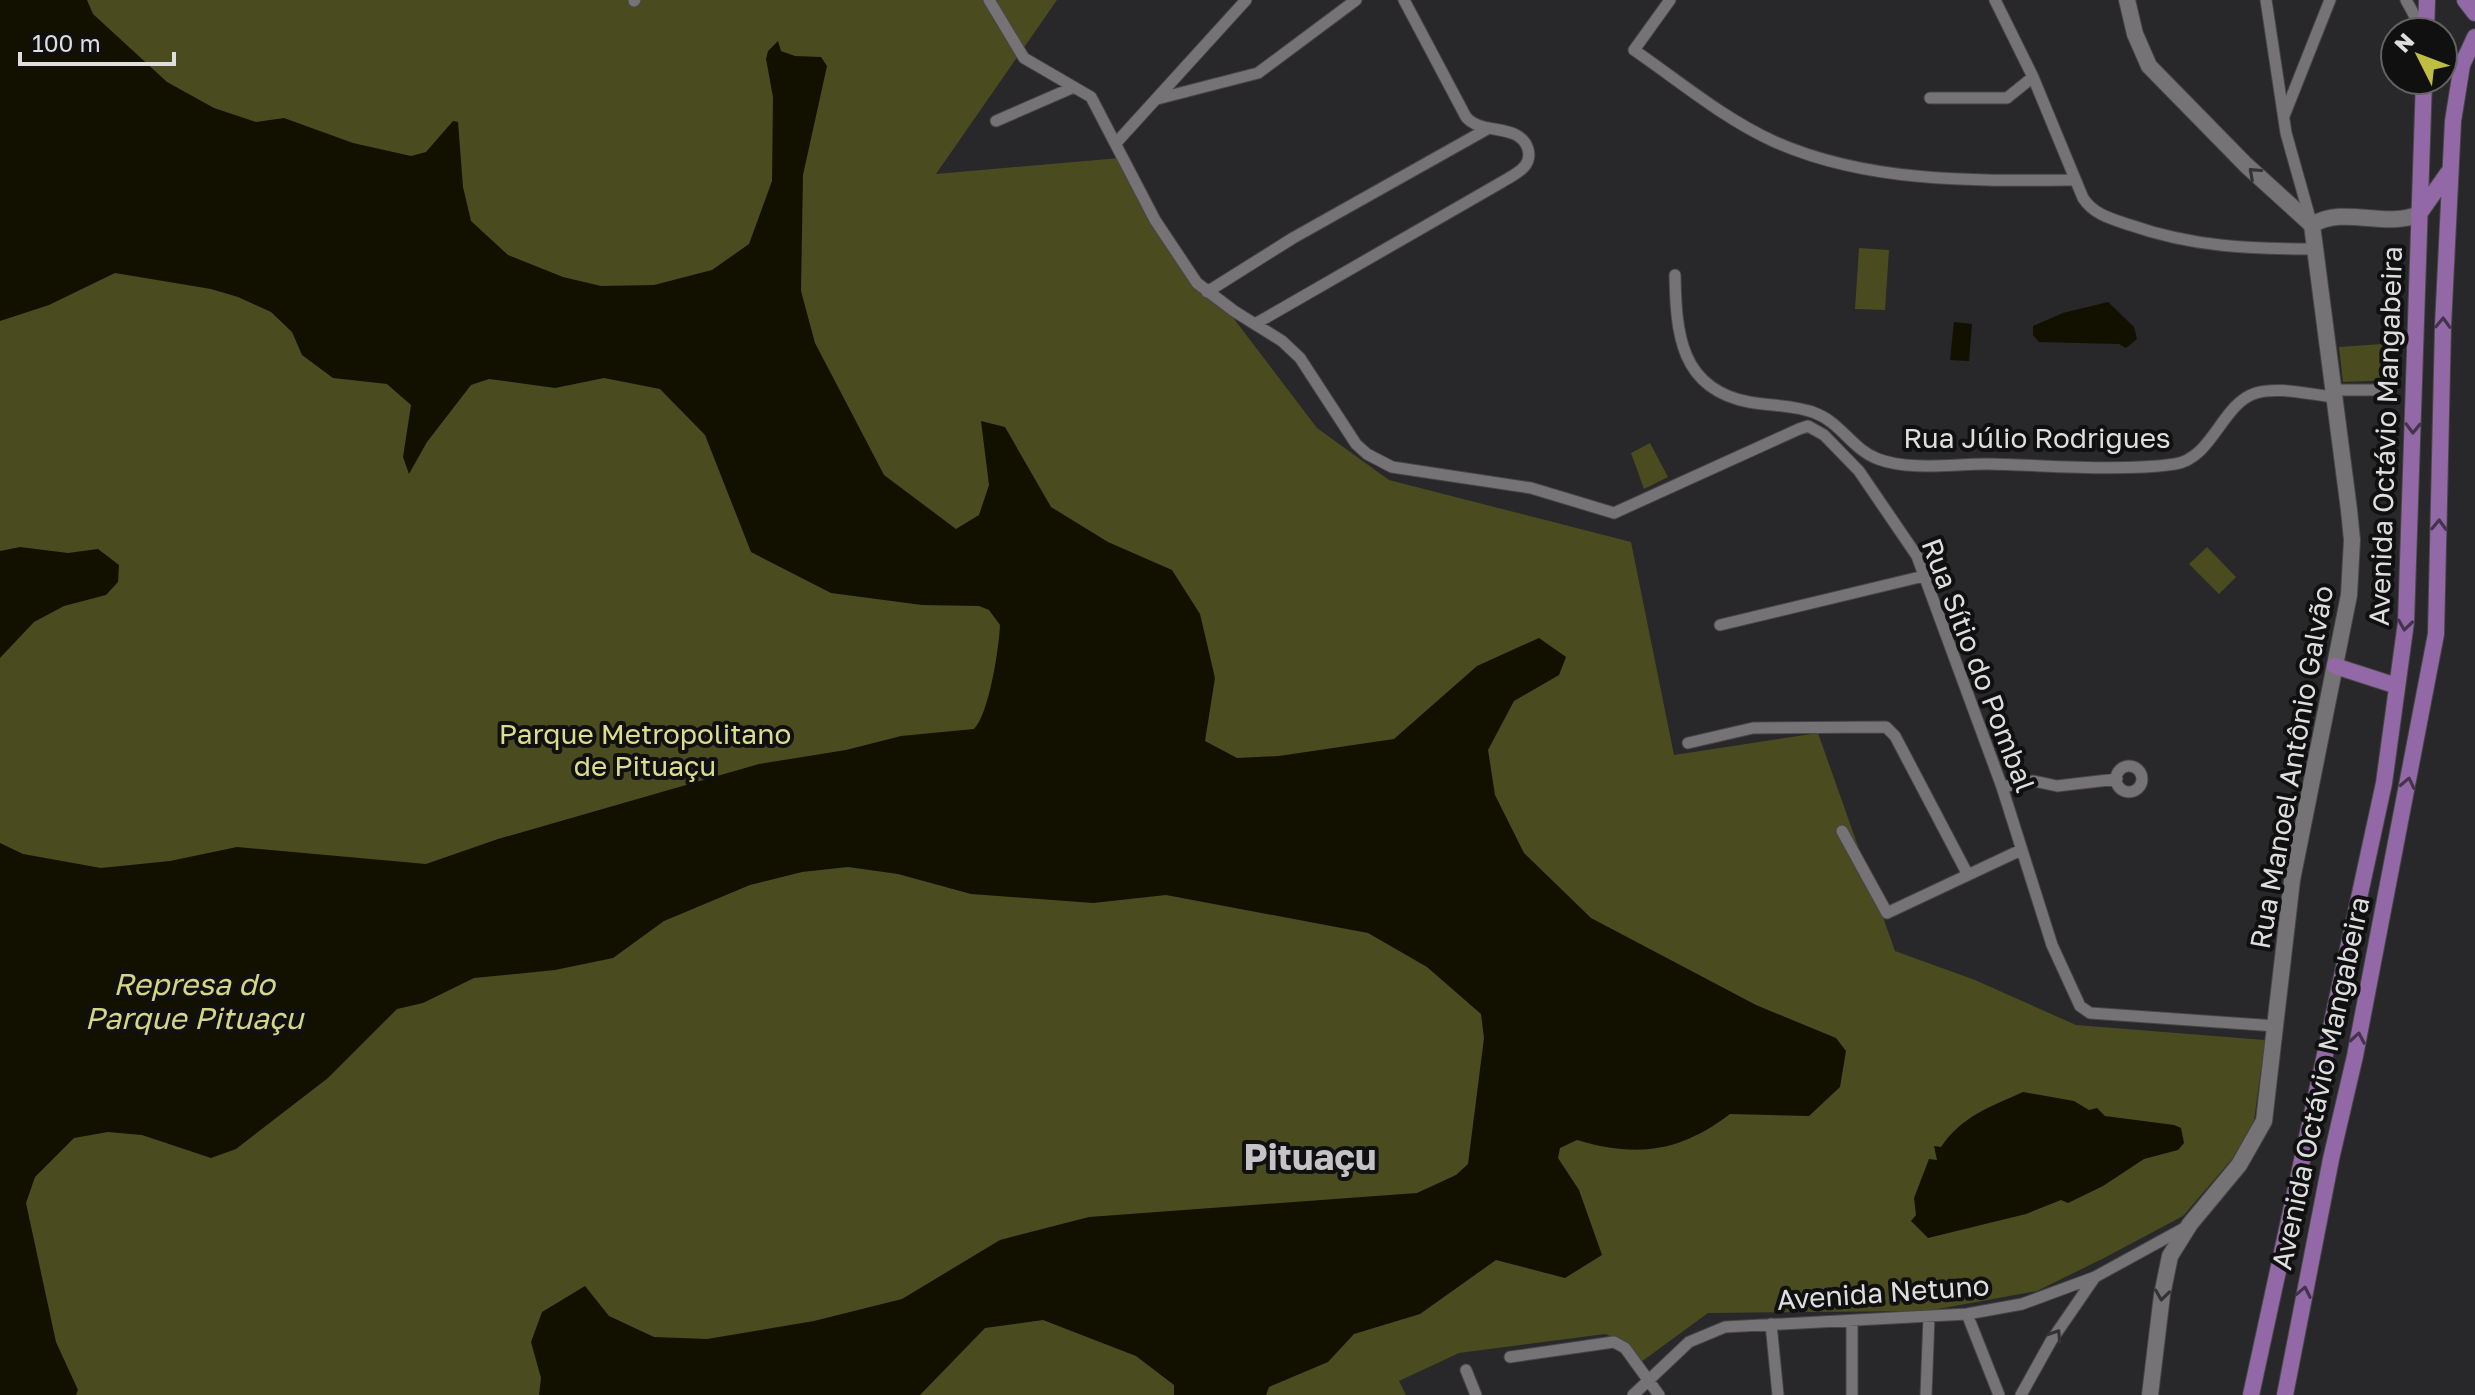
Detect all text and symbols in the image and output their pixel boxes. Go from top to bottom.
scale bar [20,16,174,66]
north arrow [2379,16,2459,96]
text: N [2388,27,2419,58]
text: 100 m [32,28,101,57]
one-way arrow [2249,167,2263,182]
street label: Avenida Octávio Mangabeira [2362,245,2408,627]
one-way arrow [2435,316,2452,329]
street label: Rua Júlio Rodrigues [1903,421,2171,454]
one-way arrow [2404,422,2422,435]
one-way arrow [2430,518,2448,531]
street label: Rua Sítio do Pombal [1915,534,2043,796]
street label: Rua Manoel Antônio Galvão [2243,583,2339,951]
one-way arrow [2397,619,2414,632]
park label: Parque Metropolitano de Pituaçu [499,717,791,782]
one-way arrow [2398,776,2415,789]
street label: Avenida Octávio Mangabeira [2264,894,2376,1272]
water label: Represa do Parque Pituaçu [85,966,305,1036]
one-way arrow [2349,1031,2366,1045]
district label: Pituaçu [1244,1135,1376,1178]
street label: Avenida Netuno [1776,1268,1990,1316]
one-way arrow [2295,1286,2312,1299]
one-way arrow [2154,1288,2171,1302]
one-way arrow [2046,1329,2061,1343]

